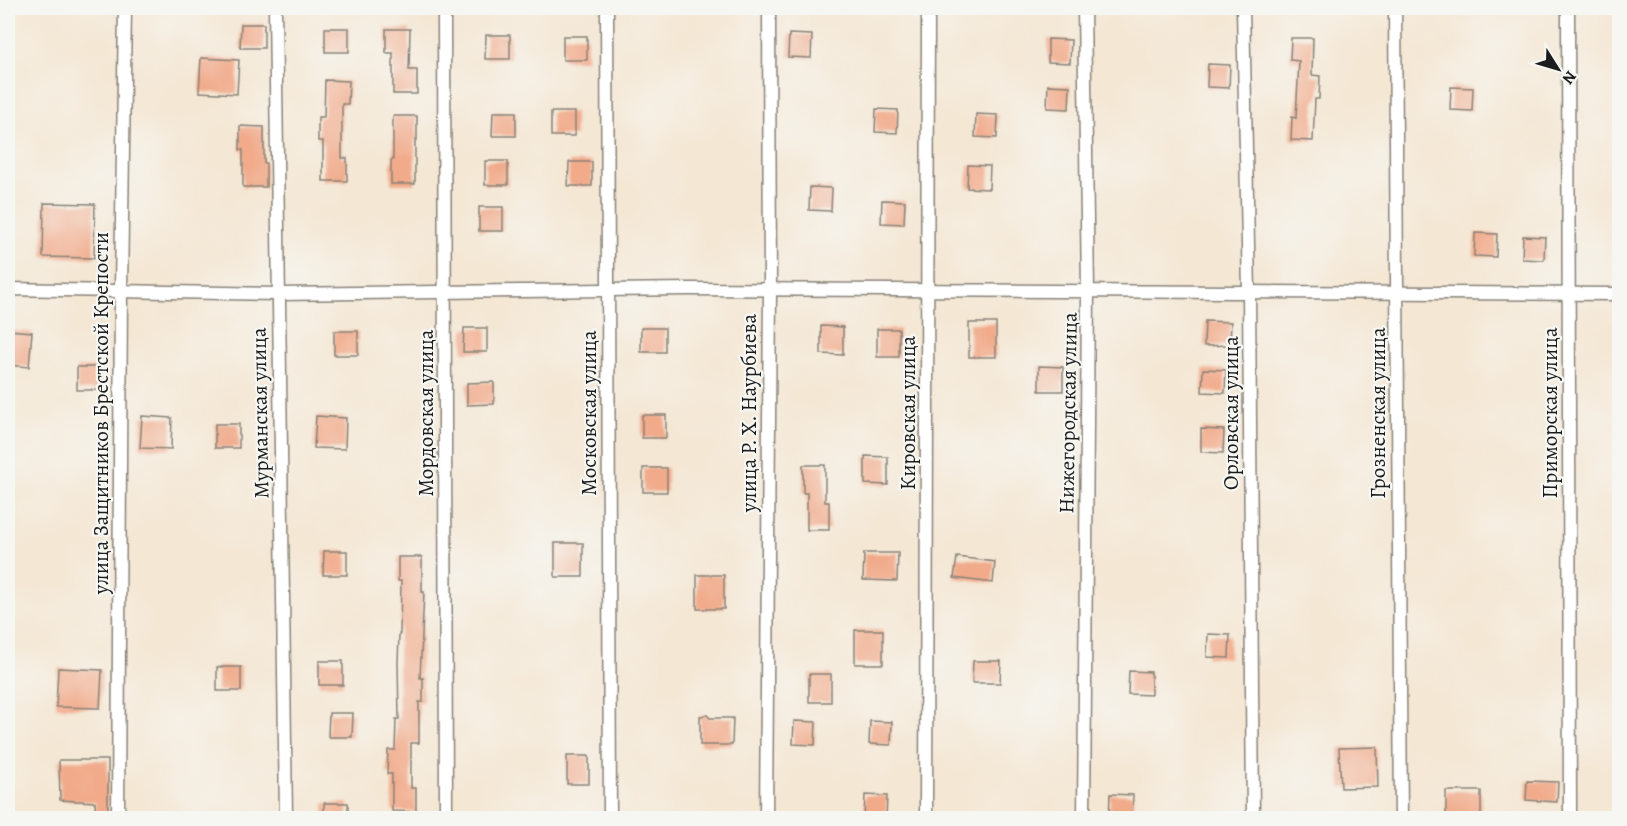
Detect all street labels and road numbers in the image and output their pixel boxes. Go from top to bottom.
street label: улица Защитников Брестской Крепости [87,232,115,595]
street label: Нижегородская улица [1052,312,1084,514]
street label: улица Р. Х. Наурбиева [735,313,763,513]
street label: Мурманская улица [245,327,275,499]
street label: Грозненская улица [1364,327,1392,499]
street label: Приморская улица [1536,327,1564,499]
street label: Мордовская улица [412,329,440,497]
street label: Московская улица [575,330,603,496]
street label: Кировская улица [894,335,922,490]
street label: Орловская улица [1217,336,1245,490]

